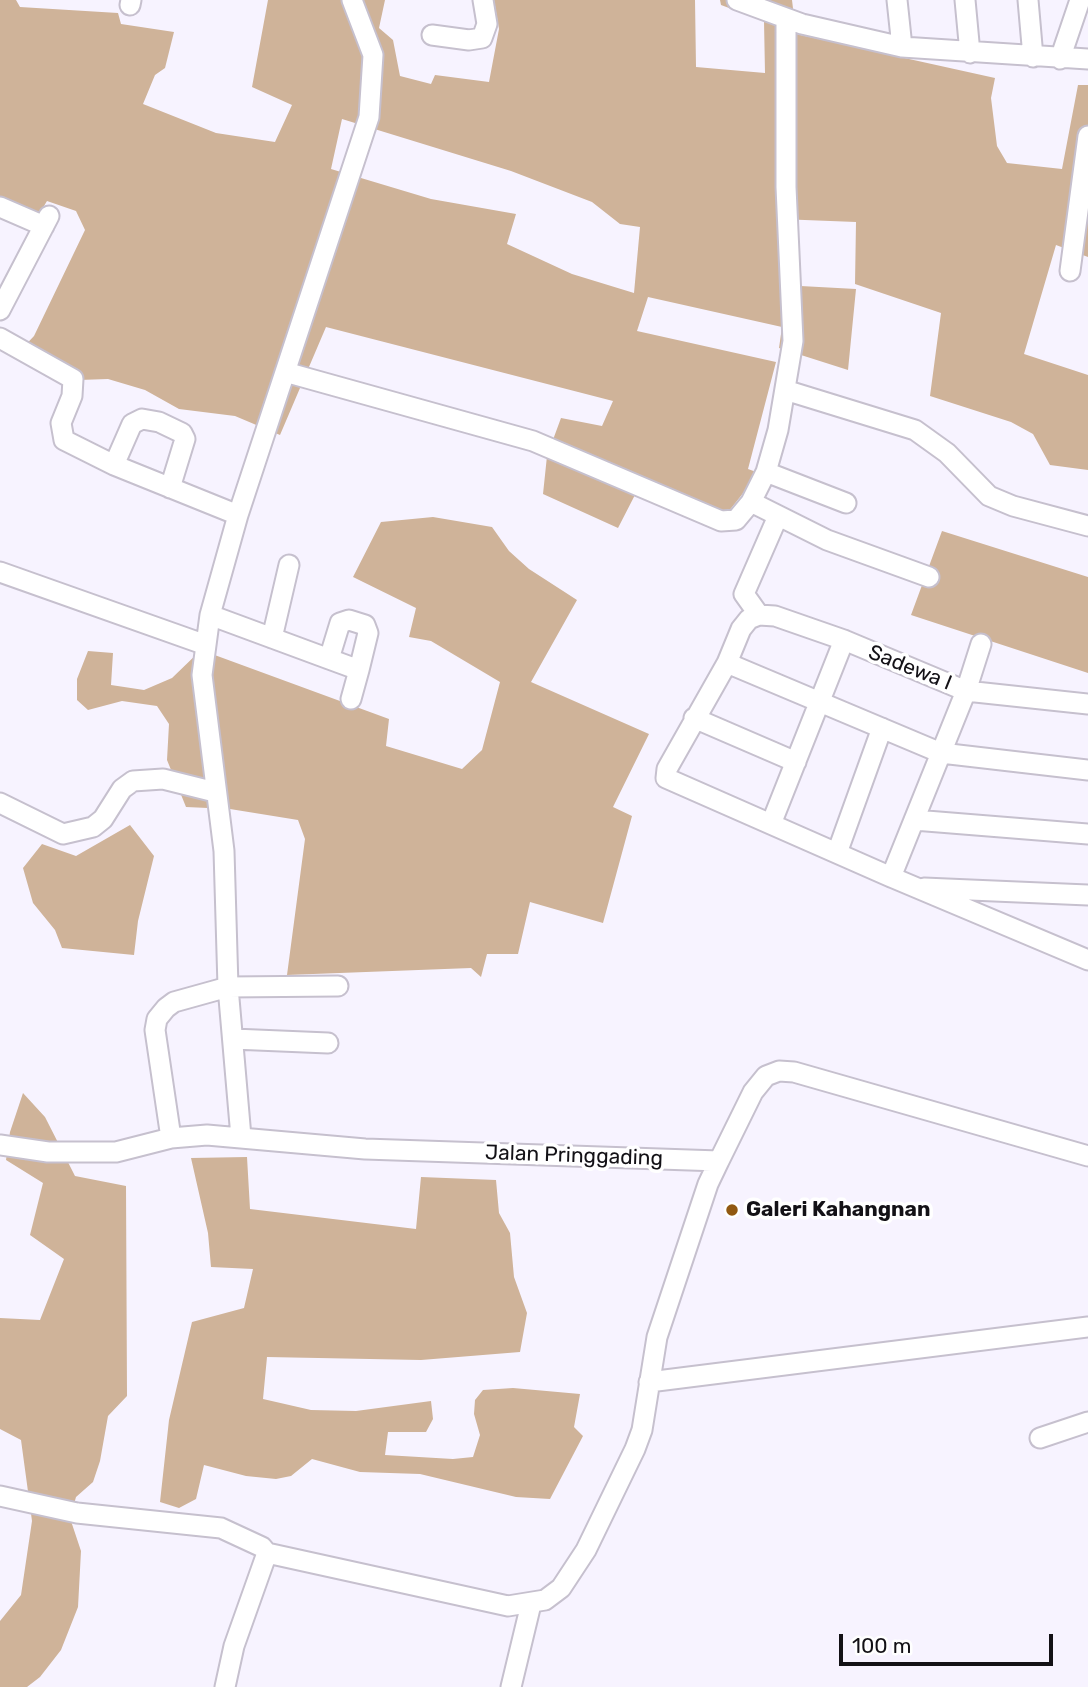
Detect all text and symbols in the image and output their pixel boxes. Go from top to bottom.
street label: Sadewa I [865,640,955,696]
street label: Jalan Pringgading [485,1140,663,1172]
place label: Galeri Kahangnan [746,1197,930,1223]
marker: Galeri Kahangnan [724,1202,740,1218]
scale bar [843,1620,1056,1664]
text: 100 m [852,1633,911,1658]

